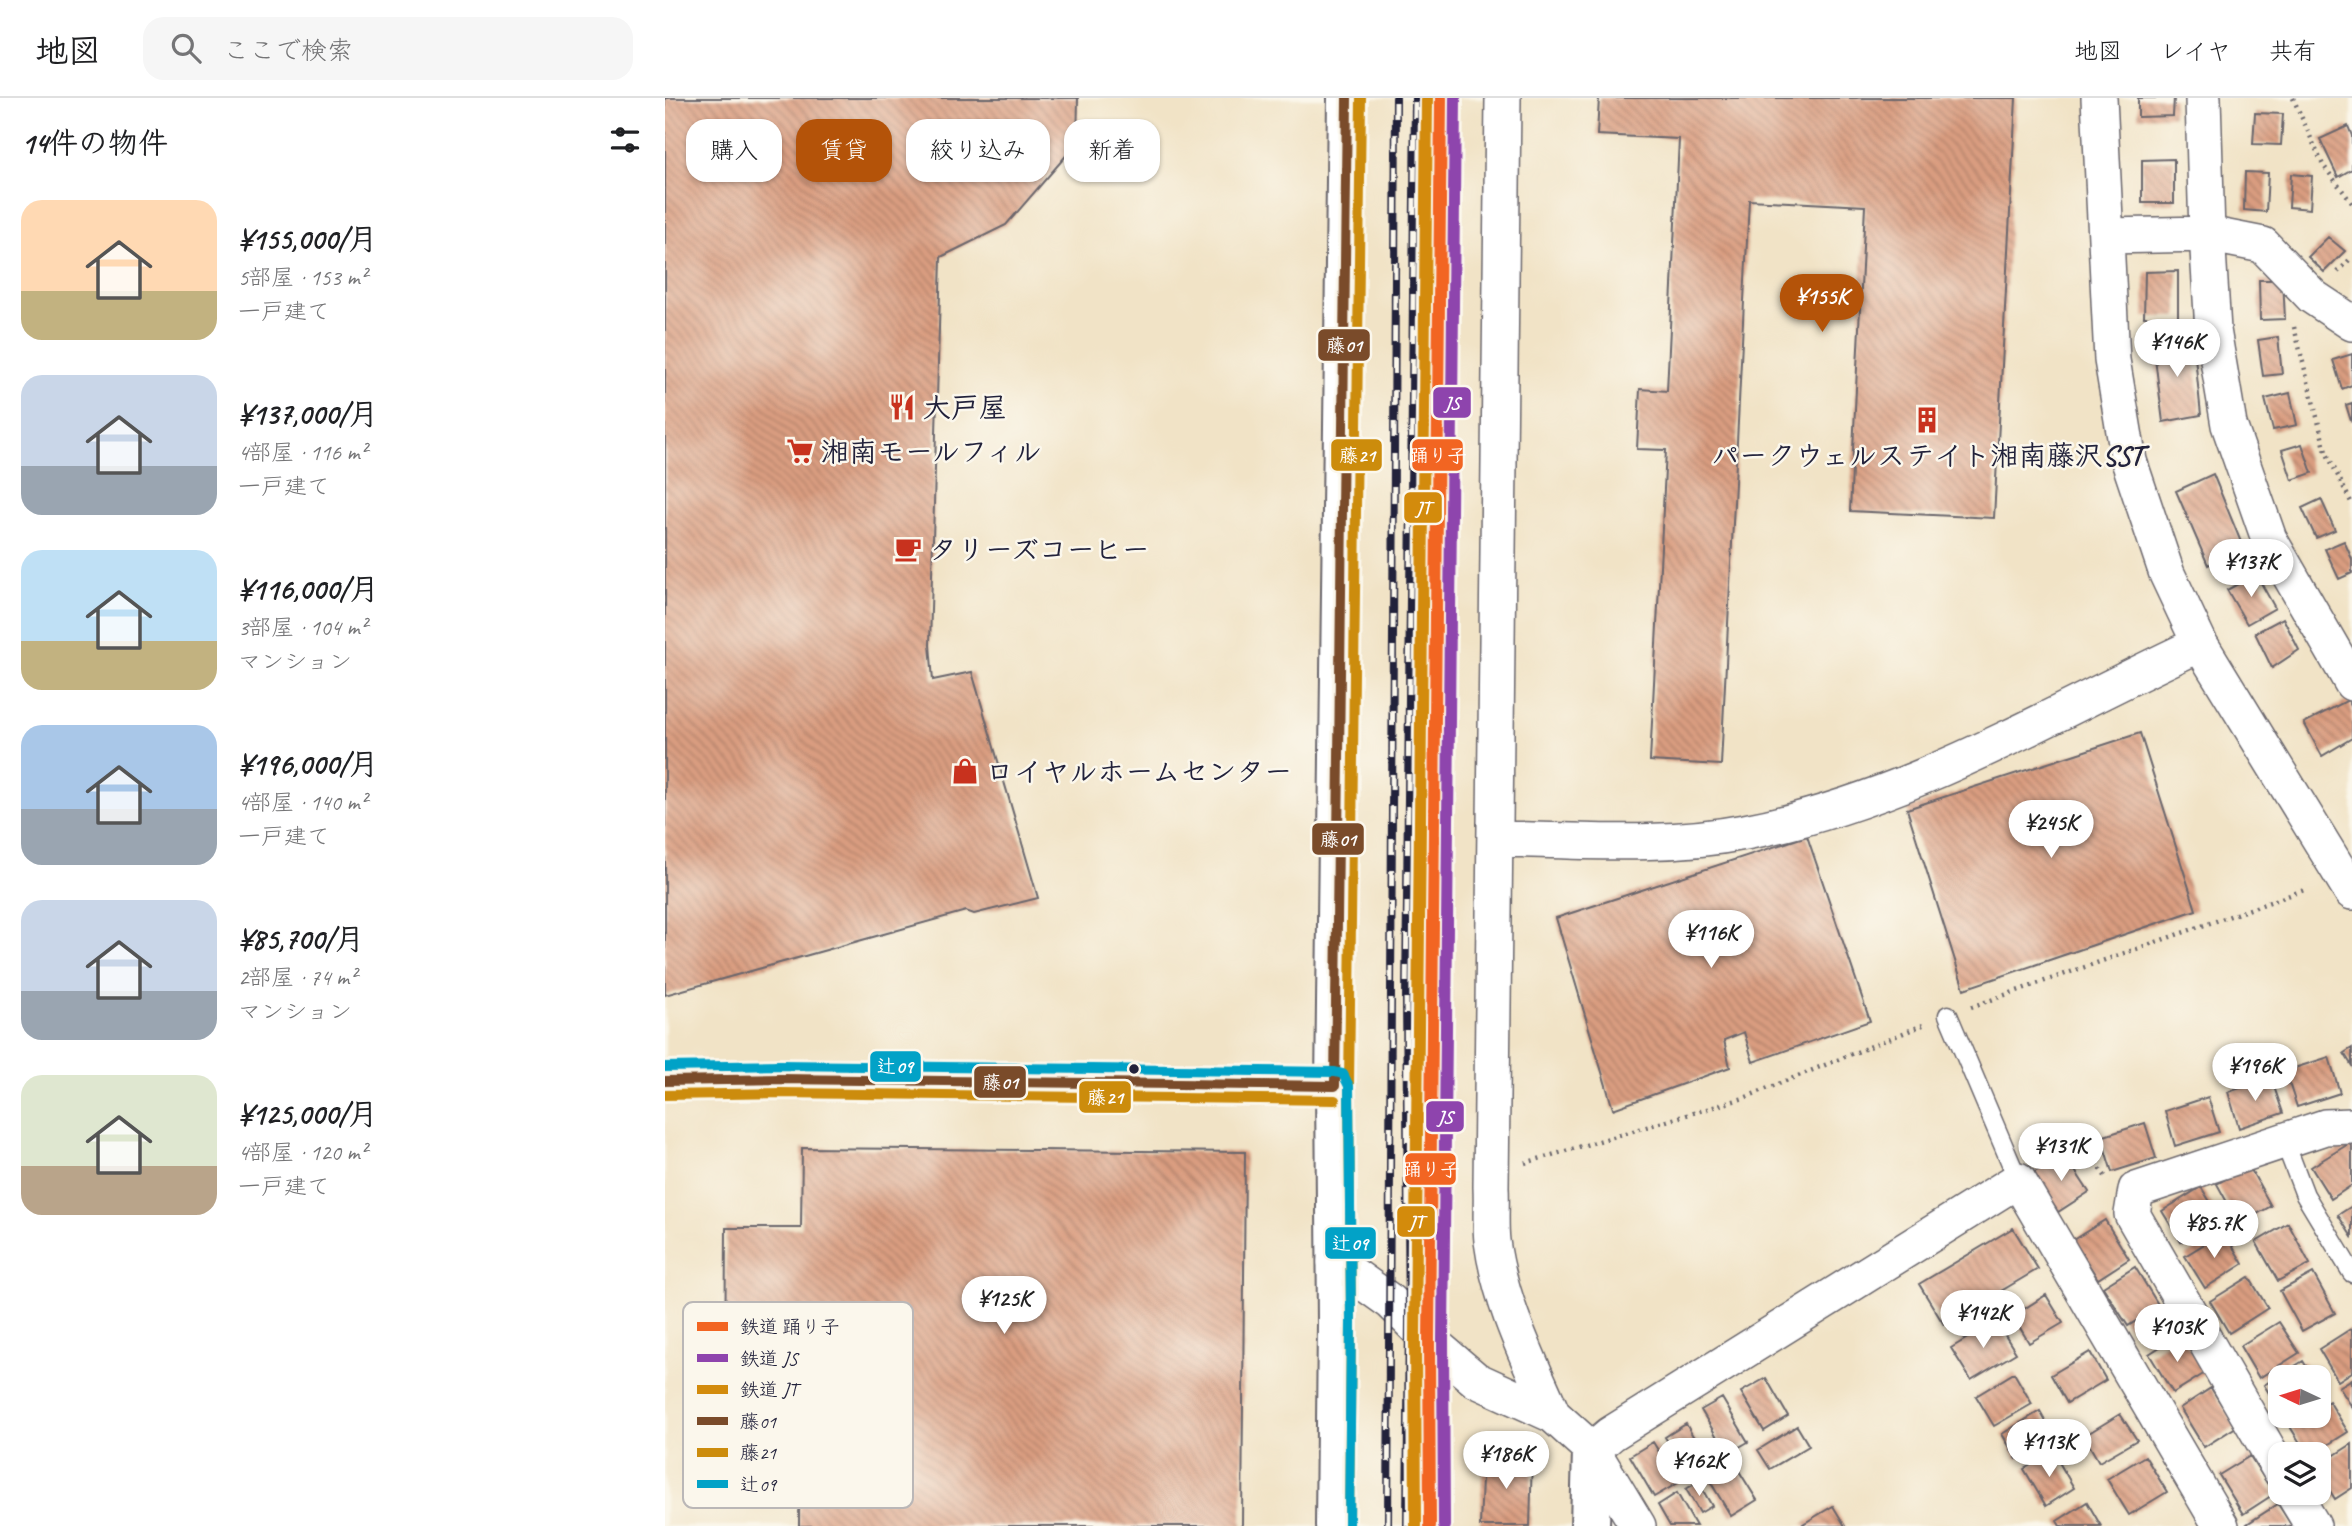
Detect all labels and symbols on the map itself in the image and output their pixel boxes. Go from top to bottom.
pin: ¥155K [1773,274,1871,334]
pin: ¥146K [2128,320,2226,379]
line badge: 藤01 [1317,328,1371,362]
text: 藤01 [1326,334,1364,358]
line badge: JS [1432,386,1472,419]
place label: 大戸屋 [923,390,1007,425]
text: JS [1442,391,1462,415]
restaurant icon: 大戸屋 [887,392,917,422]
building icon: パークウェルステイト湘南藤沢SST [1912,405,1942,435]
place label: 湘南モールフィル [821,434,1042,469]
supermarket icon: 湘南モールフィル [785,436,815,466]
line badge: 藤21 [1330,438,1383,472]
line badge: 踊り子 [1411,438,1464,472]
place label: パークウェルステイト湘南藤沢SST [1711,438,2150,473]
text: 藤21 [1339,444,1377,468]
text: 踊り子 [1409,444,1467,468]
line badge: JT [1403,491,1443,524]
text: JT [1414,496,1436,520]
place label: タリーズコーヒー [929,532,1150,567]
cafe icon: タリーズコーヒー [893,534,923,564]
pin: ¥137K [2202,540,2300,599]
place label: ロイヤルホームセンター [986,754,1292,789]
shop icon: ロイヤルホームセンター [950,756,980,786]
pin: ¥245K [2002,800,2100,860]
line badge: 藤01 [1311,822,1365,856]
text: 藤01 [1320,828,1358,852]
pin: ¥116K [1662,910,1760,970]
pin: ¥196K [2206,1044,2304,1103]
line badge: 辻09 [869,1050,922,1083]
text: 辻09 [877,1055,916,1079]
unlabelled marker [1127,1062,1141,1076]
line badge: 藤01 [973,1065,1027,1099]
text: 藤01 [982,1071,1020,1095]
line badge: 藤21 [1078,1080,1132,1114]
text: 藤21 [1087,1086,1125,1110]
line badge: JS [1425,1100,1465,1133]
text: JS [1435,1105,1455,1129]
pin: ¥131K [2012,1124,2110,1183]
line badge: 踊り子 [1404,1152,1457,1186]
text: 踊り子 [1402,1158,1460,1182]
pin: ¥85.7K [2157,1200,2271,1260]
line badge: JT [1396,1205,1436,1238]
text: JT [1407,1210,1429,1234]
line badge: 辻09 [1324,1226,1377,1260]
text: 辻09 [1332,1232,1371,1256]
pin: ¥125K [955,1276,1053,1336]
pin: ¥142K [1934,1290,2032,1350]
legend [683,1302,913,1508]
pin: ¥103K [2128,1304,2226,1364]
text: 鉄道 踊り子 [740,1315,840,1339]
text: 鉄道 JS [740,1347,800,1371]
north arrow [2268,1365,2331,1428]
text: 鉄道 JT [740,1378,802,1402]
text: 藤01 [740,1410,778,1434]
pin: ¥113K [2000,1420,2098,1479]
pin: ¥186K [1457,1432,1555,1491]
pin: ¥162K [1650,1438,1748,1498]
text: 藤21 [740,1441,778,1465]
text: 辻09 [740,1473,778,1497]

